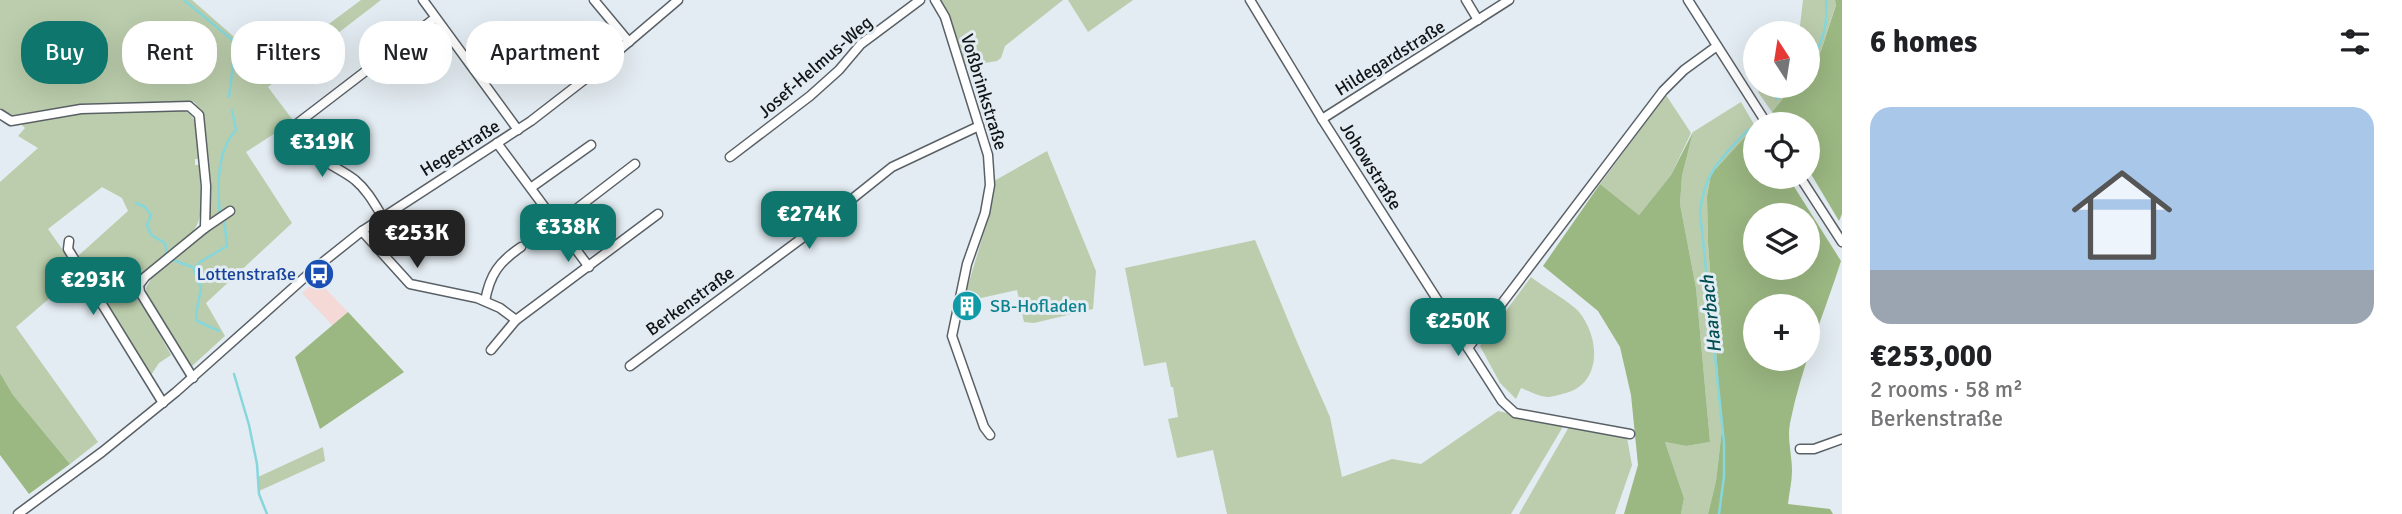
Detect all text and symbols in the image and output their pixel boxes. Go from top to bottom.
street label: Josef-Helmus-Weg [753,11,877,123]
street label: Hildegardstraße [1331,15,1449,101]
chip: Buy [21,21,108,84]
chip: Rent [122,21,217,84]
chip: Filters [231,21,345,84]
chip: New [359,21,452,84]
chip: Apartment [466,21,624,84]
north arrow [1743,21,1820,98]
map controls [1743,21,1820,371]
icon: filters [2336,23,2374,61]
text: 6 homes [1870,24,1977,61]
street label: Voßbrinkstraße [956,31,1012,153]
button: locate [1743,112,1820,189]
street label: Hegestraße [416,115,504,181]
street label: Johowstraße [1335,118,1407,214]
pin: €319K [273,120,371,179]
text: €319K [290,127,354,156]
icon: home [2059,152,2185,278]
pin: €274K [760,191,858,251]
text: €274K [777,199,841,228]
button: layers [1743,203,1820,280]
pin: €338K [519,204,617,264]
pin: €253K [368,210,466,270]
text: €338K [536,212,600,241]
text: €253K [385,218,449,247]
bus stop icon: Lottenstraße [302,257,336,291]
pin: €293K [44,258,142,317]
street label: Berkenstraße [641,261,739,341]
place label: Lottenstraße [197,263,296,285]
text: €293K [61,265,125,294]
water label: Haarbach [1695,273,1727,354]
building icon: SB-Hofladen [950,289,984,323]
button: + [1743,294,1820,371]
place label: SB-Hofladen [990,295,1087,317]
pin: €250K [1409,298,1507,358]
text: €250K [1426,306,1490,335]
text: €253,000 [1870,338,1992,375]
text: 2 rooms · 58 m² [1870,375,2023,404]
text: Berkenstraße [1870,404,2003,433]

